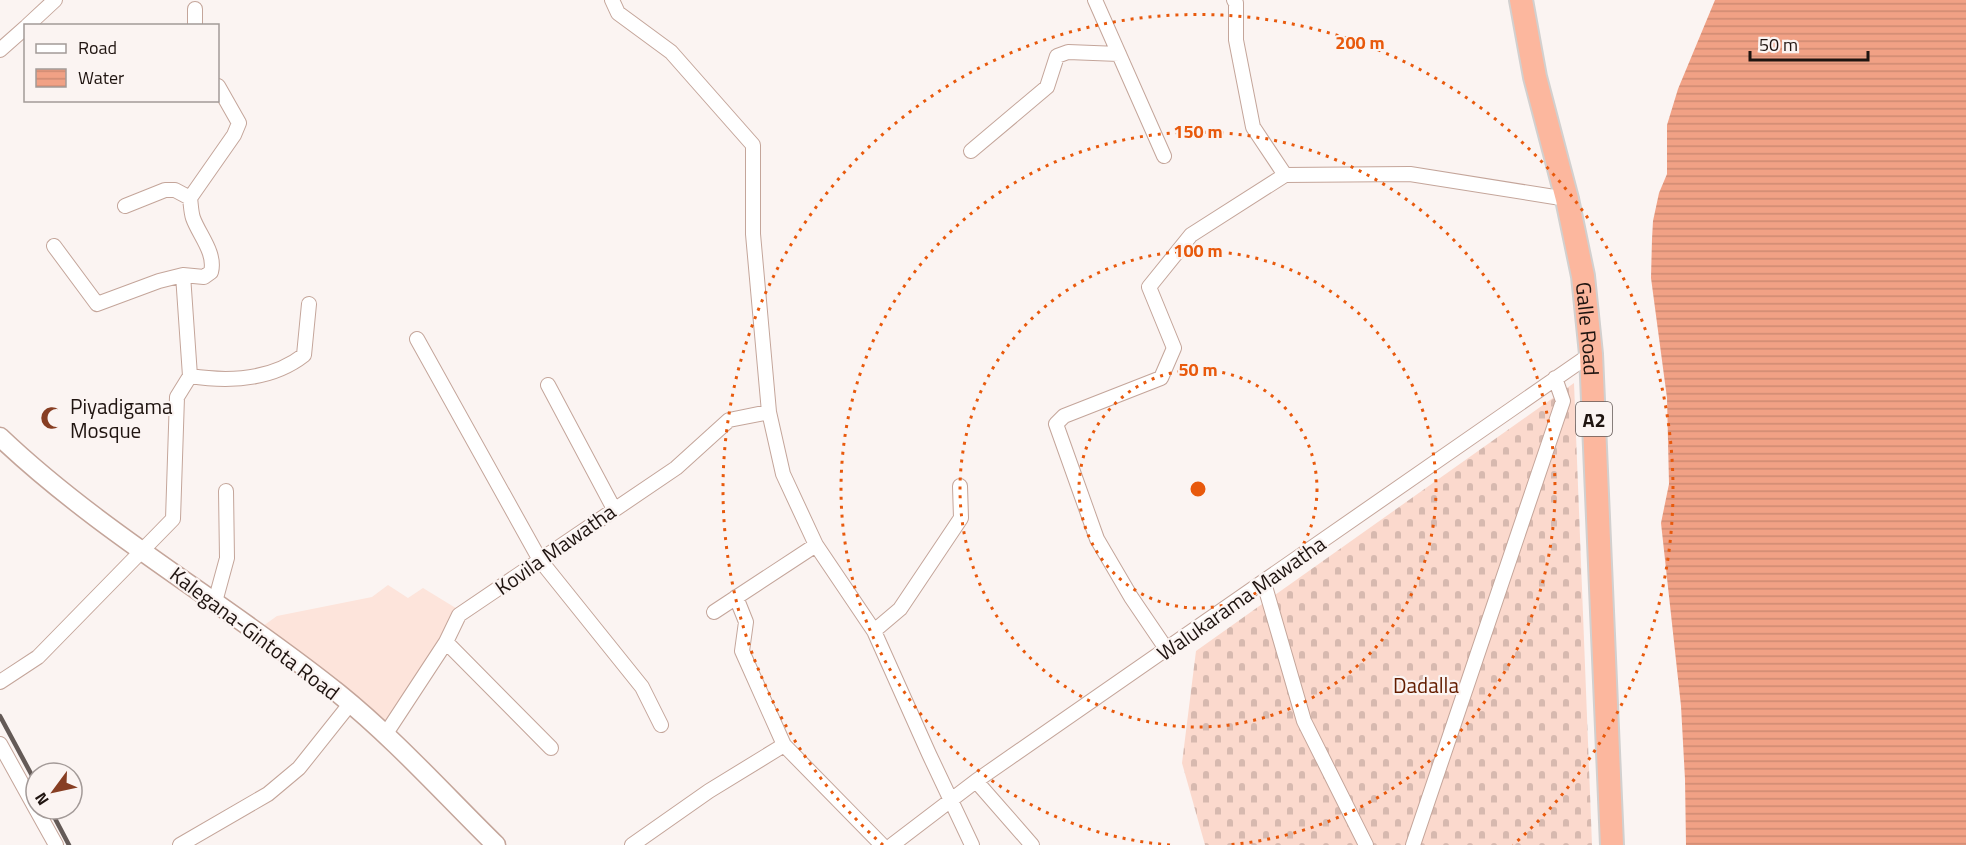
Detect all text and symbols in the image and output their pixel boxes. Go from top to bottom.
legend [24,24,219,102]
scale bar [1750,24,1868,62]
text: 200 m [1335,29,1385,56]
text: 50 m [1759,31,1798,58]
text: Road [78,34,117,61]
text: Water [78,64,124,91]
text: 150 m [1173,118,1223,145]
text: 100 m [1173,237,1223,264]
street label: Galle Road [1568,280,1608,376]
text: 50 m [1178,356,1218,383]
place label: Piyadigama Mosque [70,390,173,446]
road number: A2 [1576,402,1612,436]
mosque icon: Piyadigama Mosque [39,405,65,431]
centre of rings [1188,479,1208,499]
street label: Kovila Mawatha [488,495,622,603]
street label: Walukarama Mawatha [1150,527,1332,668]
street label: Kalegana-Gintota Road [163,558,347,708]
park label: Dadalla [1393,669,1459,701]
north arrow [24,761,84,821]
text: N [28,788,55,810]

